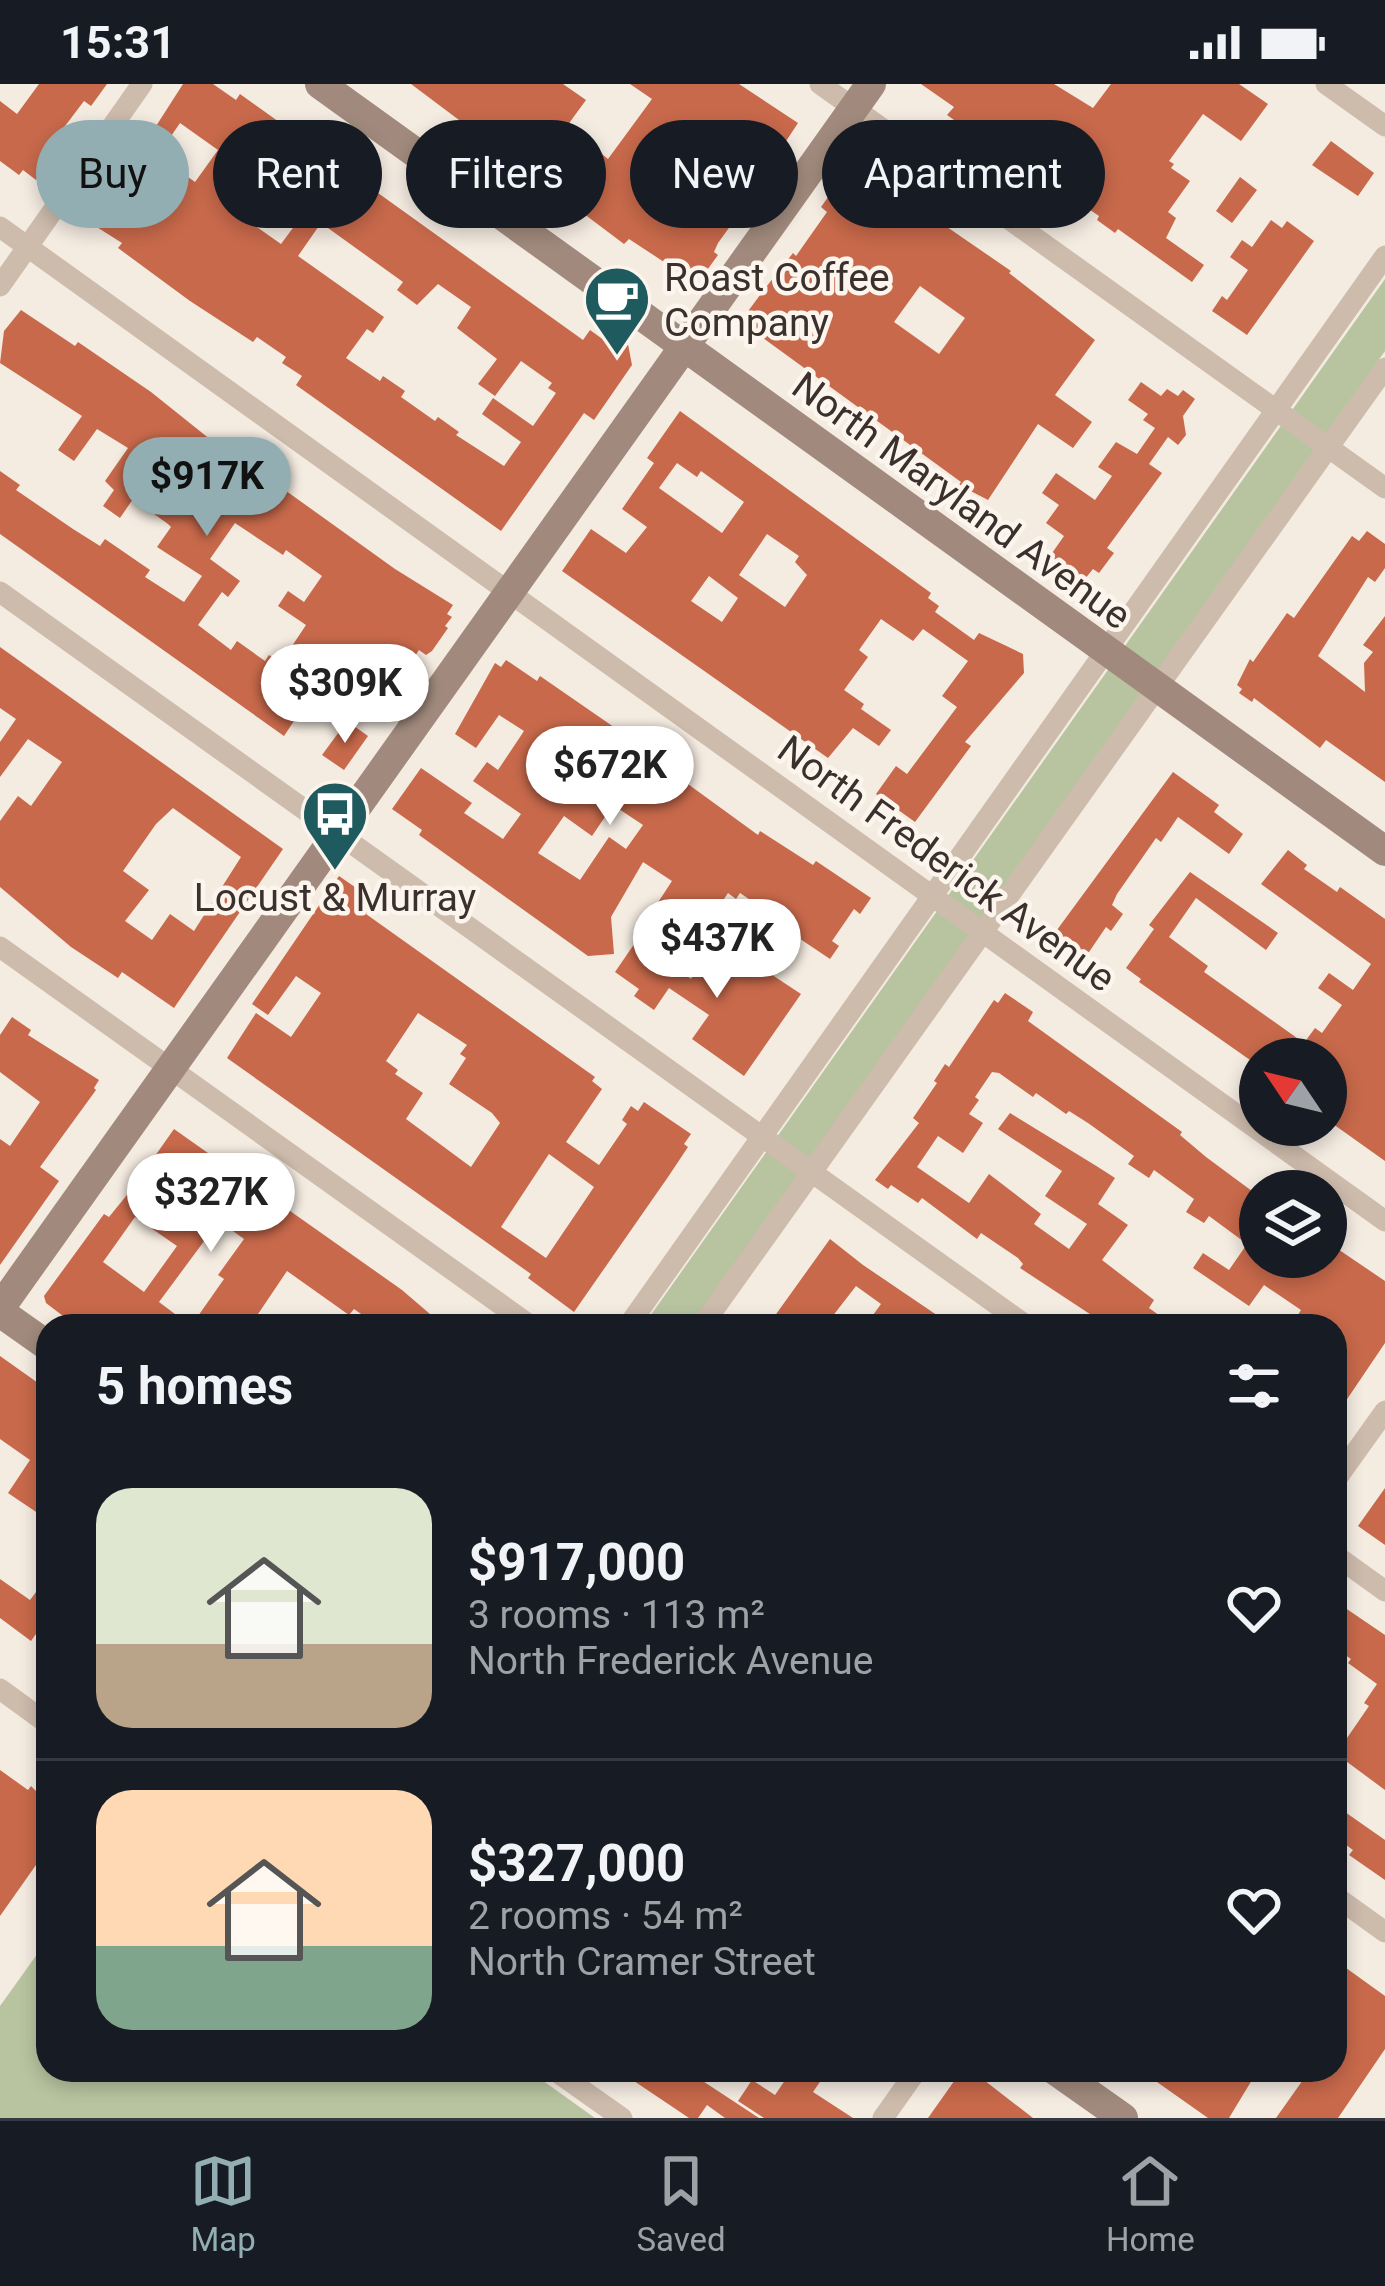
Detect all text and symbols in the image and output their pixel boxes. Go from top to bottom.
text: 15:31 [60,16,176,69]
chip: Buy [36,120,189,228]
chip: Rent [213,120,382,228]
chip: Filters [406,120,606,228]
chip: New [630,120,798,228]
chip: Apartment [822,120,1105,228]
place label: Roast Coffee Company [664,255,890,346]
cafe icon: Roast Coffee Company [582,264,652,358]
street label: North Maryland Avenue [783,363,1140,639]
pin: $917K [123,437,291,539]
text: $917K [150,453,264,499]
pin: $309K [261,644,429,746]
text: $309K [288,660,402,706]
pin: $672K [526,726,694,828]
street label: North Frederick Avenue [769,726,1124,1002]
text: $672K [553,742,667,788]
bus stop icon: Locust & Murray [300,779,370,873]
place label: Locust & Murray [194,875,476,921]
pin: $437K [633,899,801,1001]
text: $437K [660,915,774,961]
north arrow [1239,1038,1347,1146]
map controls [1239,1038,1347,1278]
pin: $327K [127,1153,295,1255]
text: $327K [154,1169,268,1215]
button: layers [1239,1170,1347,1278]
icon: filters [1221,1353,1287,1419]
text: 5 homes [96,1357,293,1416]
text: $917,000 [468,1533,685,1592]
icon: home [192,1536,336,1680]
icon: heart [1221,1575,1287,1641]
text: 3 rooms · 113 m² [468,1592,765,1638]
text: North Frederick Avenue [468,1638,874,1684]
text: $327,000 [468,1834,685,1893]
icon: home [192,1838,336,1982]
icon: heart [1221,1877,1287,1943]
text: 2 rooms · 54 m² [468,1893,743,1939]
text: North Cramer Street [468,1939,816,1985]
tab: Map [190,2148,256,2259]
tab: Saved [636,2148,726,2259]
tab: Home [1106,2148,1195,2259]

